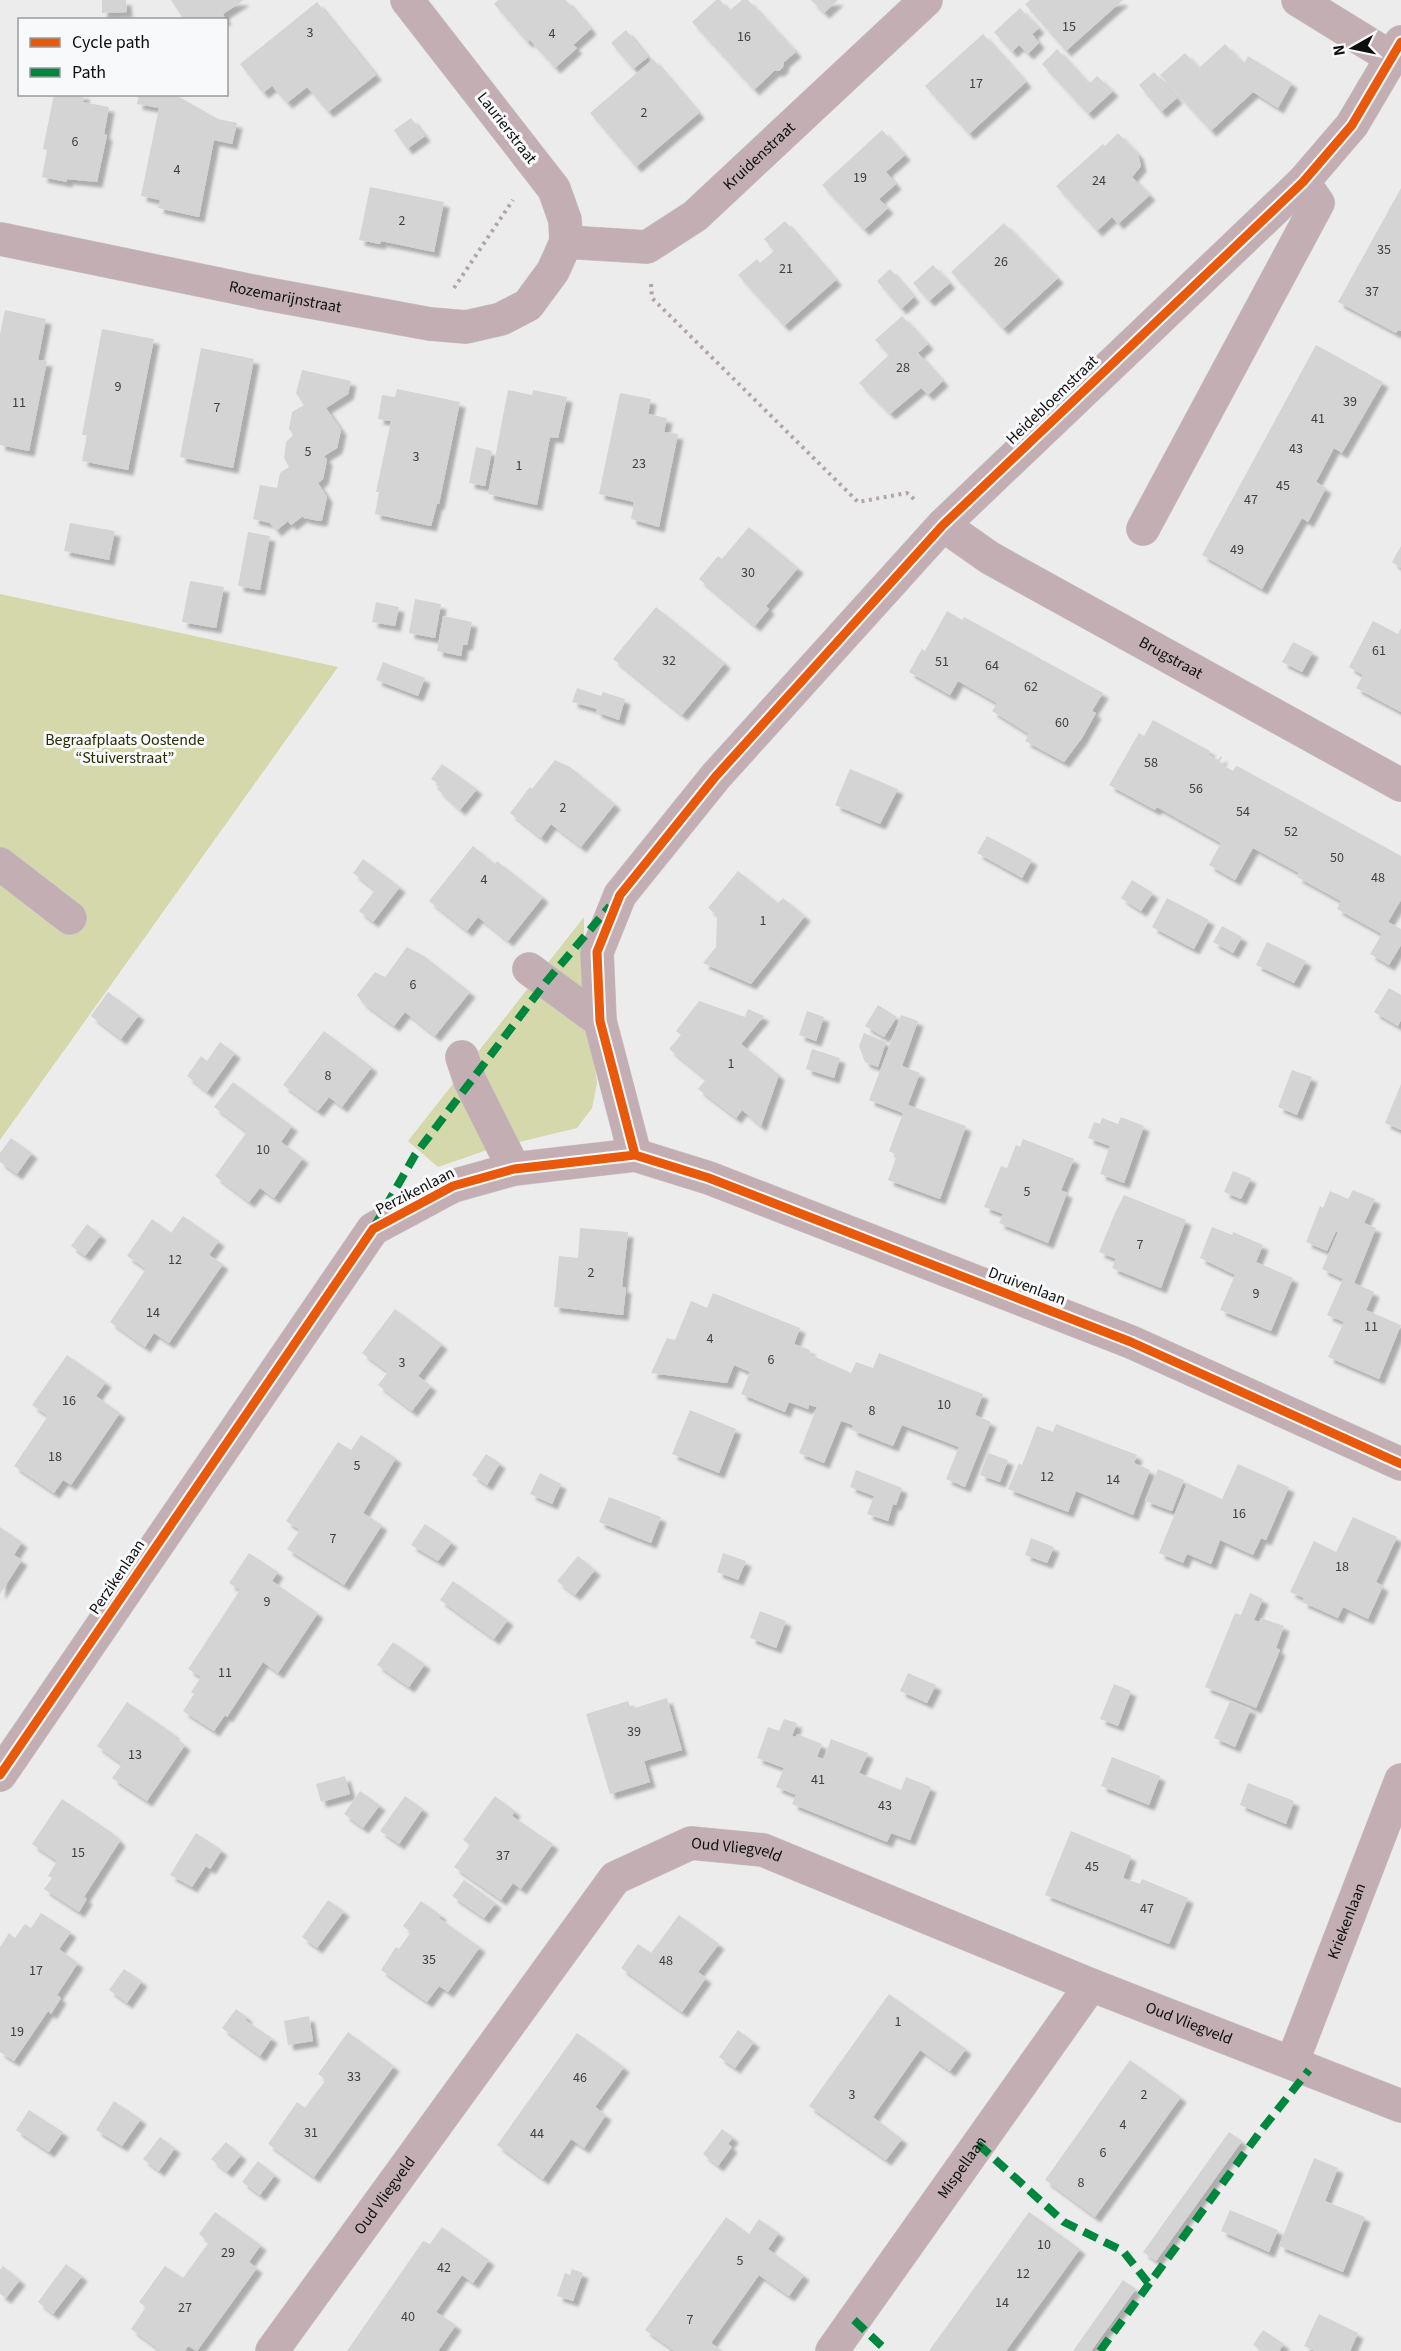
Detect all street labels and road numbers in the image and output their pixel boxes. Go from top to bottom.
street label: Laurierstraat [472,87,542,169]
street label: Kruidenstraat [718,116,800,195]
street label: Rozemarijnstraat [227,275,344,319]
street label: Heidebloemstraat [1001,350,1103,450]
street label: Brugstraat [1135,631,1207,685]
street label: Perzikenlaan [372,1162,458,1220]
street label: Druivenlaan [985,1261,1069,1311]
street label: Perzikenlaan [84,1535,150,1619]
street label: Oud Vliegveld [690,1832,785,1868]
street label: Kriekenlaan [1322,1880,1371,1962]
street label: Oud Vliegveld [1142,1996,1236,2050]
street label: Mispellaan [932,2131,992,2203]
street label: Oud Vliegveld [349,2152,421,2239]

